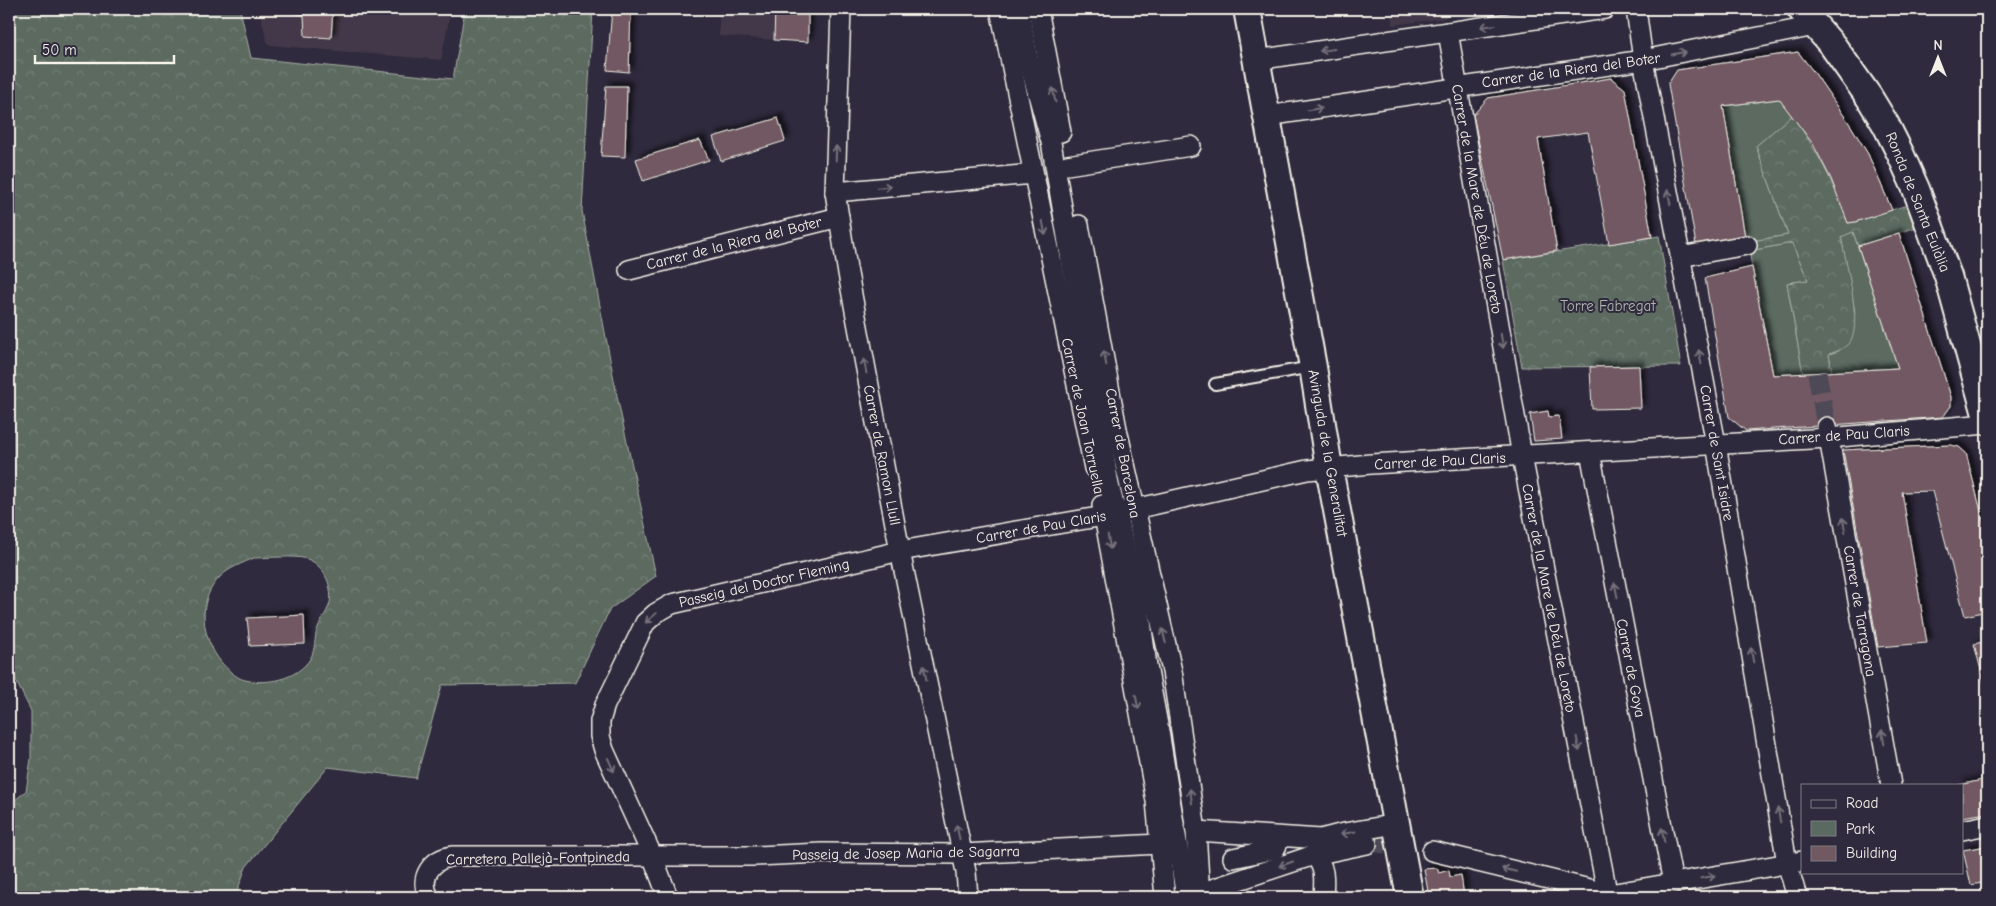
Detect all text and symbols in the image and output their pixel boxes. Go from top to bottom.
one-way arrow [1480,21,1496,31]
scale bar [35,32,174,64]
north arrow [1914,32,1964,82]
text: N [1933,37,1943,54]
text: 50 m [42,41,77,59]
one-way arrow [1319,45,1335,55]
one-way arrow [1671,48,1687,58]
street label: Carrer de la Riera del Boter [1481,49,1661,91]
street label: Carrer de la Mare de Déu de Loreto [1448,83,1506,315]
one-way arrow [1049,87,1058,103]
one-way arrow [1307,104,1323,114]
street label: Ronda de Santa Eulàlia [1882,129,1954,275]
one-way arrow [832,146,841,162]
one-way arrow [876,183,892,192]
one-way arrow [1664,190,1673,206]
street label: Carrer de la Riera del Boter [644,212,824,274]
one-way arrow [1040,220,1050,236]
park label: Torre Fabregat [1560,297,1656,315]
one-way arrow [1497,333,1507,349]
street label: Carrer de Joan Torruella [1058,336,1108,496]
one-way arrow [1694,349,1704,365]
one-way arrow [1099,350,1109,366]
one-way arrow [860,358,869,374]
street label: Avinguda de la Generalitat [1304,368,1352,539]
street label: Carrer de Ramon Llull [860,383,904,527]
street label: Carrer de Sant Isidre [1696,384,1738,523]
street label: Carrer de Barcelona [1102,386,1144,520]
street label: Carrer de Pau Claris [1778,421,1910,449]
street label: Carrer de Pau Claris [1374,449,1506,473]
street label: Carrer de la Mare de Déu de Loreto [1518,482,1580,714]
street label: Carrer de Pau Claris [975,507,1107,547]
one-way arrow [1838,518,1848,534]
one-way arrow [1104,533,1114,549]
street label: Carrer de Tarragona [1840,544,1880,678]
street label: Passeig del Doctor Fleming [677,555,851,611]
one-way arrow [1611,582,1621,598]
one-way arrow [645,612,658,623]
street label: Carrer de Goya [1613,617,1649,719]
one-way arrow [1159,629,1168,645]
one-way arrow [1747,647,1757,663]
one-way arrow [920,665,929,681]
one-way arrow [1133,693,1142,709]
one-way arrow [1877,729,1887,745]
one-way arrow [1573,736,1583,752]
one-way arrow [606,757,616,772]
legend [1801,784,1964,874]
one-way arrow [1186,789,1196,805]
text: Road [1846,794,1878,812]
one-way arrow [1774,807,1784,823]
text: Park [1846,820,1875,838]
one-way arrow [952,824,962,840]
one-way arrow [1340,828,1356,838]
one-way arrow [1658,828,1668,844]
street label: Passeig de Josep Maria de Sagarra [792,842,1020,864]
text: Building [1846,844,1897,862]
street label: Carretera Pallejà-Fontpineda [446,847,630,869]
one-way arrow [1278,860,1294,869]
one-way arrow [1501,865,1517,874]
one-way arrow [1700,871,1716,881]

